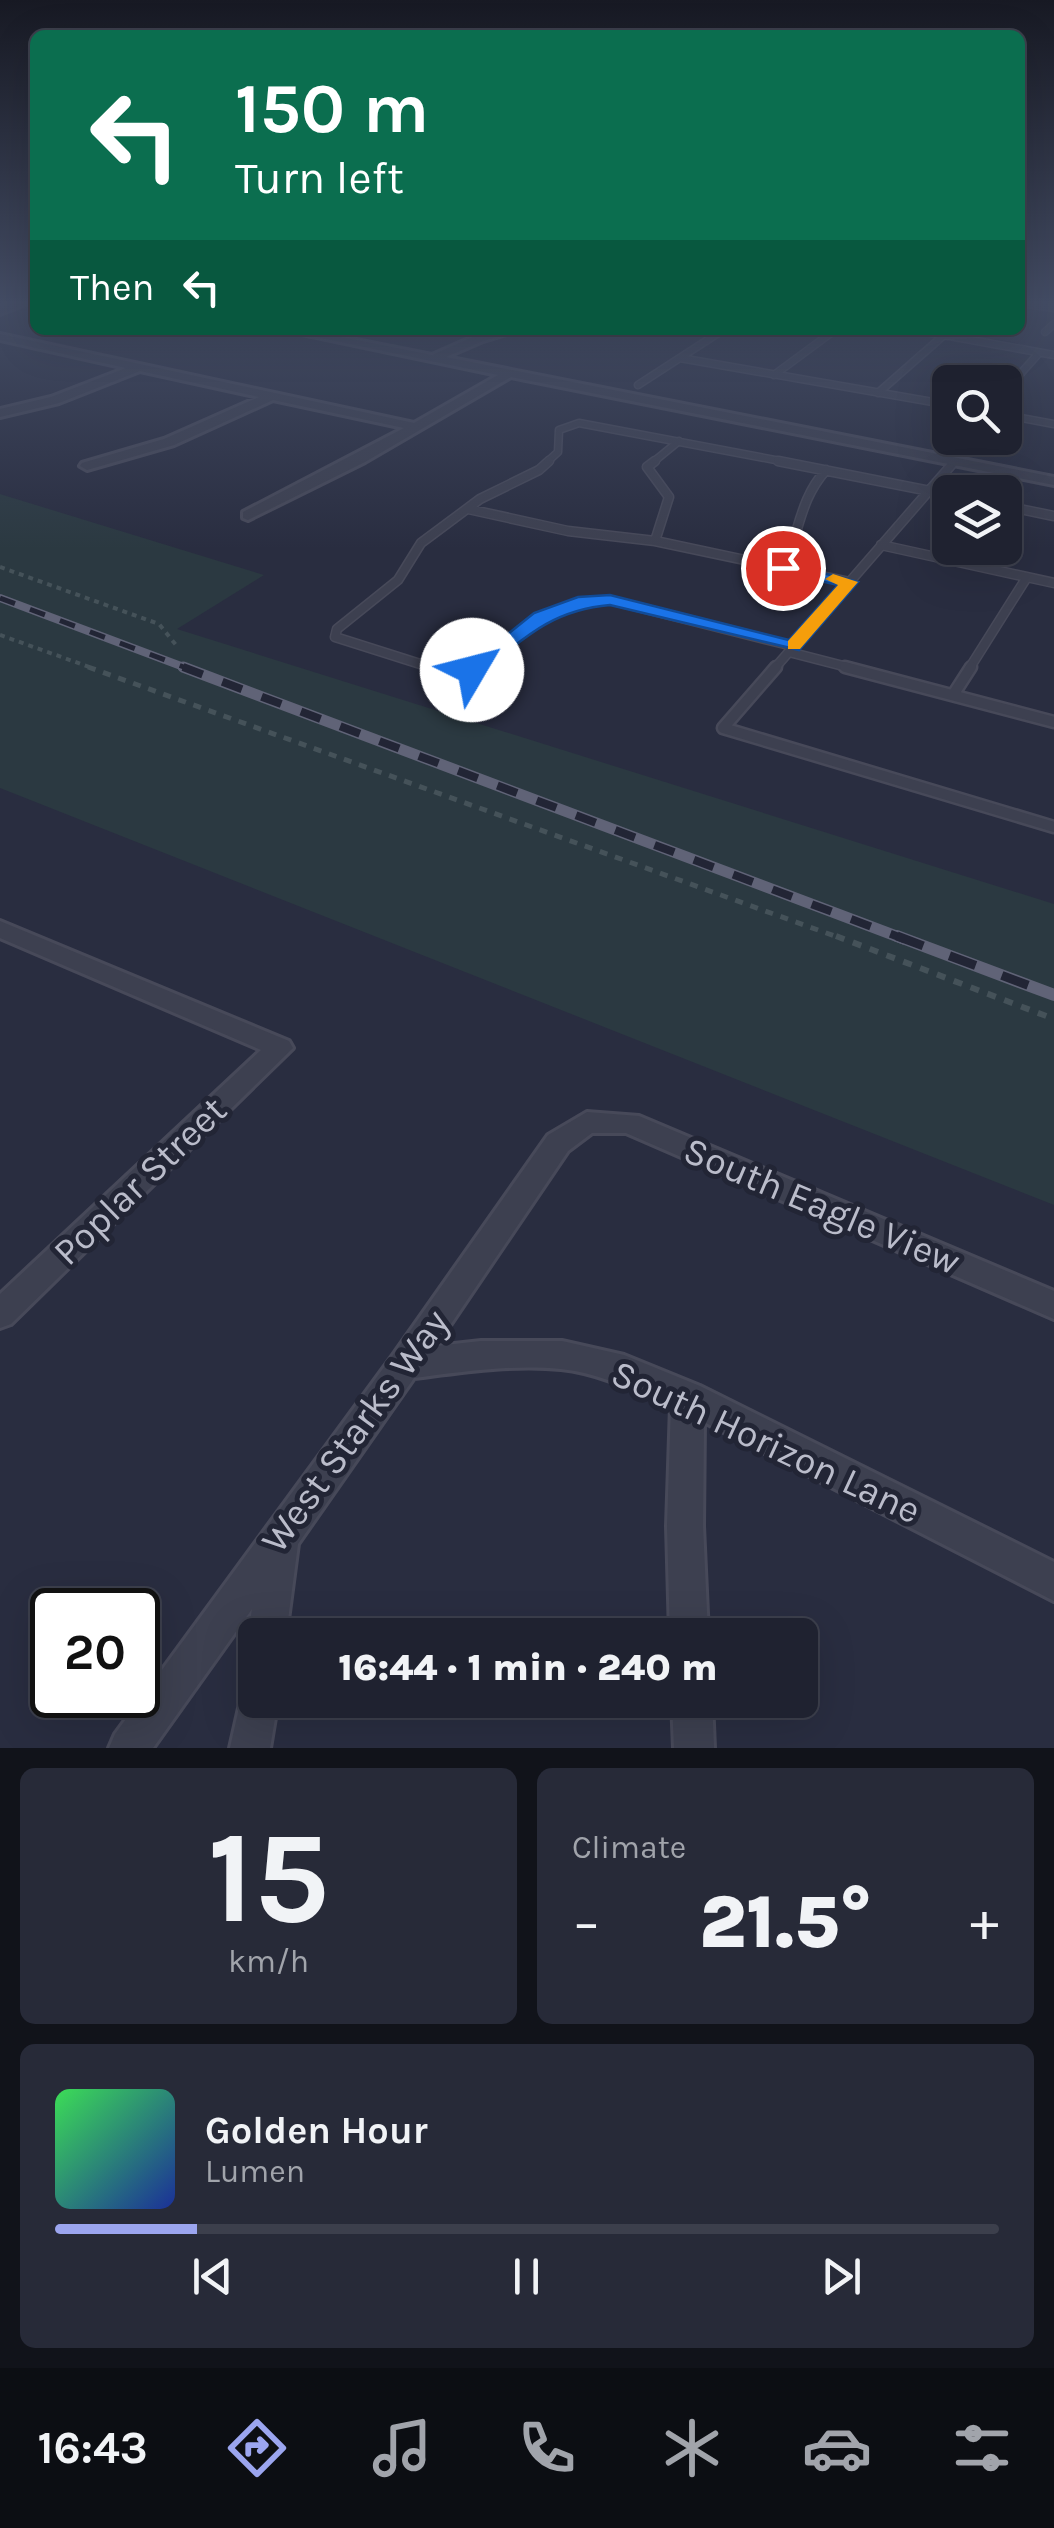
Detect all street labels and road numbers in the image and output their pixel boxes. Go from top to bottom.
street label: Poplar Street [44,1087,236,1275]
street label: South Eagle View [677,1128,967,1284]
street label: West Starks Way [252,1301,458,1561]
street label: South Horizon Lane [604,1351,928,1533]

